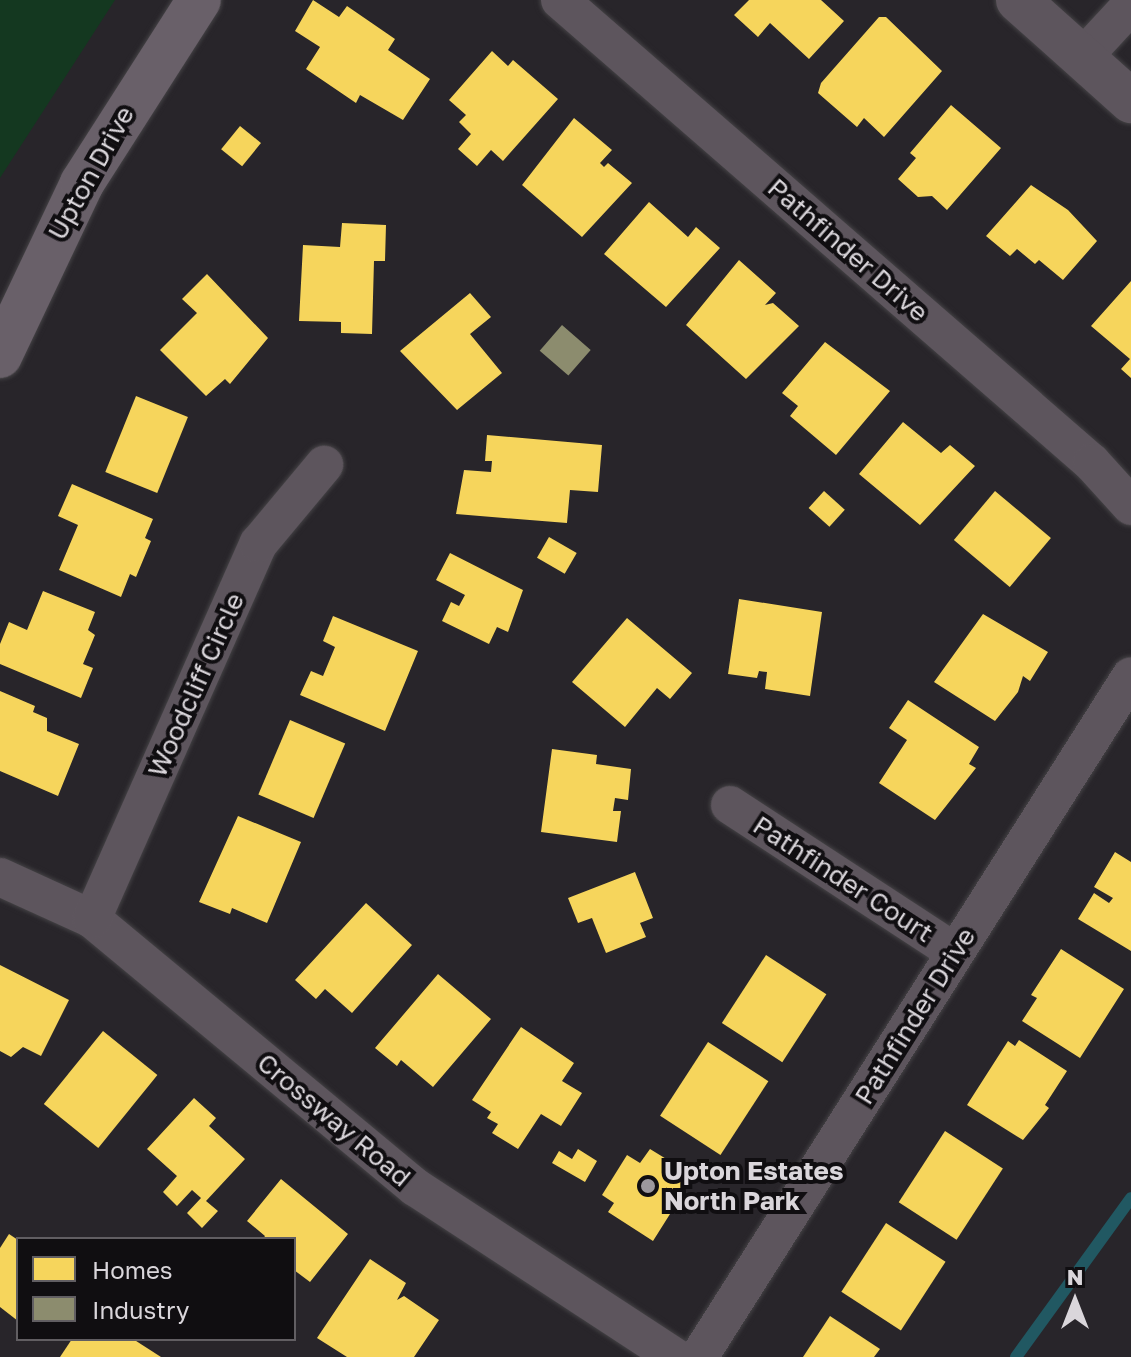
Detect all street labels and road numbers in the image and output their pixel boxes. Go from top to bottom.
street label: Upton Drive [42,101,140,245]
street label: Pathfinder Drive [761,172,935,328]
street label: Woodcliff Circle [141,588,251,782]
street label: Pathfinder Court [747,809,939,949]
street label: Pathfinder Drive [848,922,982,1110]
street label: Crossway Road [251,1047,417,1193]

